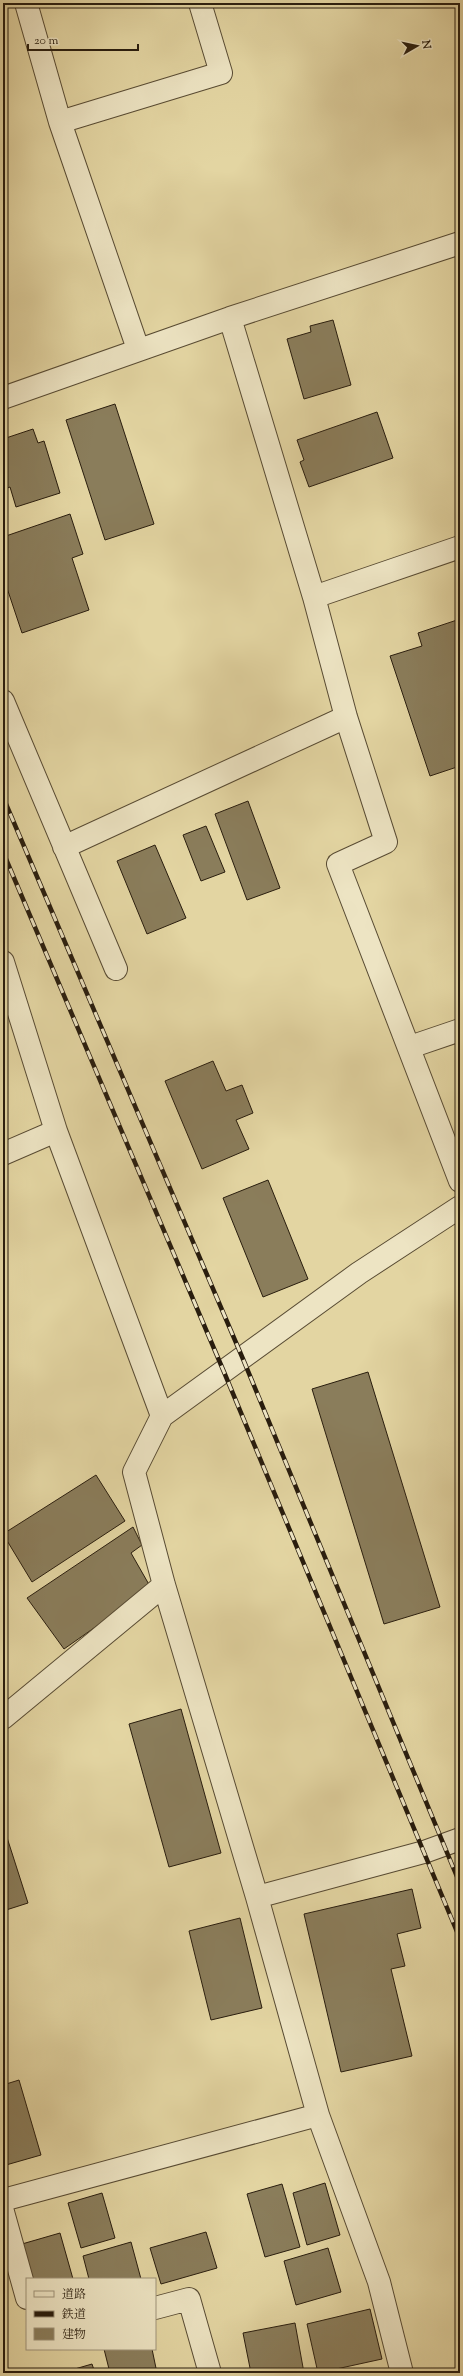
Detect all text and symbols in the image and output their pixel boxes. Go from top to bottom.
scale bar [28,26,138,52]
north arrow [397,26,437,66]
text: 20 m [34,32,59,50]
text: N [417,38,435,50]
legend [26,2278,156,2350]
text: 道路 [62,2286,86,2304]
text: 鉄道 [61,2306,86,2324]
text: 建物 [62,2326,86,2344]

